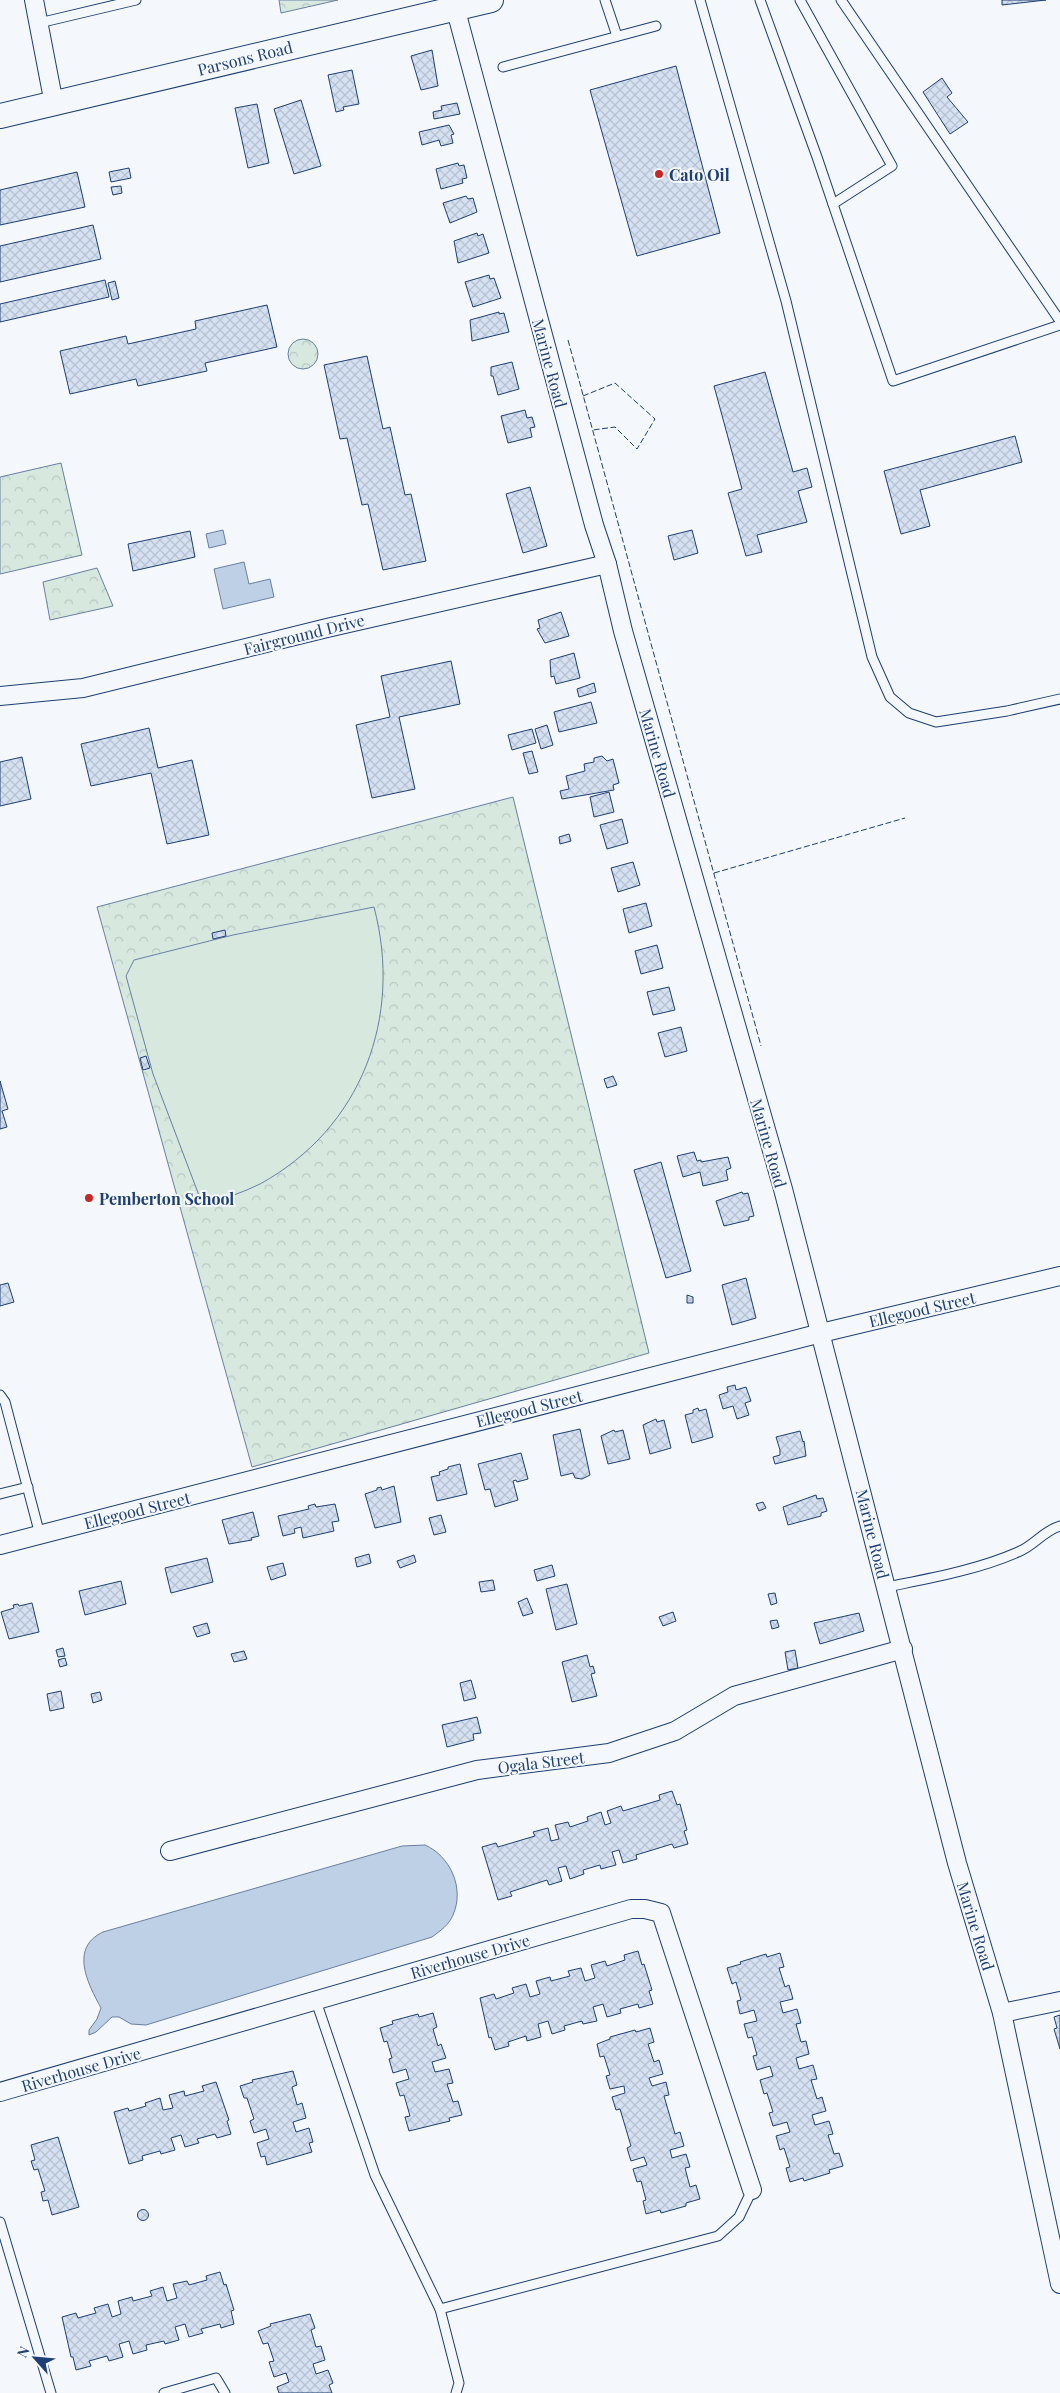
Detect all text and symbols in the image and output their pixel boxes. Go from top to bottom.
street label: Parsons Road [195,36,295,80]
place label: Cato Oil [669,164,730,185]
marker: Cato Oil [653,168,665,180]
street label: Marine Road [528,316,572,410]
street label: Fairground Drive [241,609,367,659]
street label: Marine Road [635,706,681,800]
street label: Marine Road [746,1096,792,1190]
place label: Pemberton School [99,1188,234,1209]
marker: Pemberton School [83,1192,95,1204]
street label: Ellegood Street [867,1286,978,1331]
street label: Ellegood Street [474,1385,585,1431]
street label: Ellegood Street [82,1487,193,1533]
street label: Marine Road [852,1487,894,1581]
street label: Ogala Street [496,1746,586,1778]
street label: Marine Road [953,1879,999,1973]
street label: Riverhouse Drive [408,1929,532,1983]
street label: Riverhouse Drive [19,2042,143,2096]
north arrow [10,2333,60,2383]
text: N [12,2343,34,2361]

